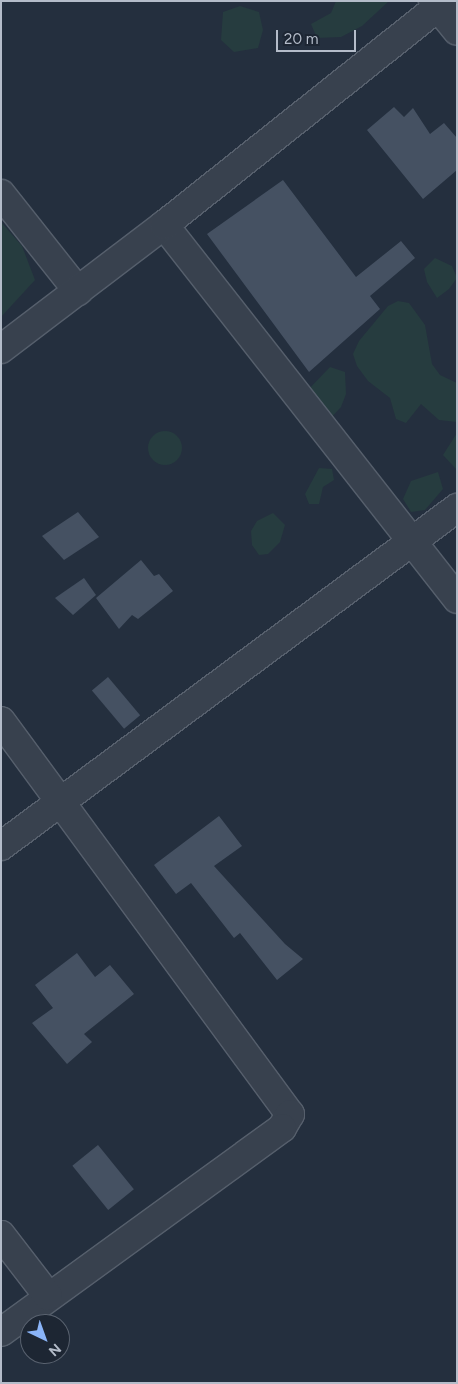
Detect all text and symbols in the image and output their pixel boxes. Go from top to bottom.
scale bar [278,20,358,52]
text: 20 m [284,30,318,48]
north arrow [20,1314,70,1364]
text: N [45,1340,64,1360]

